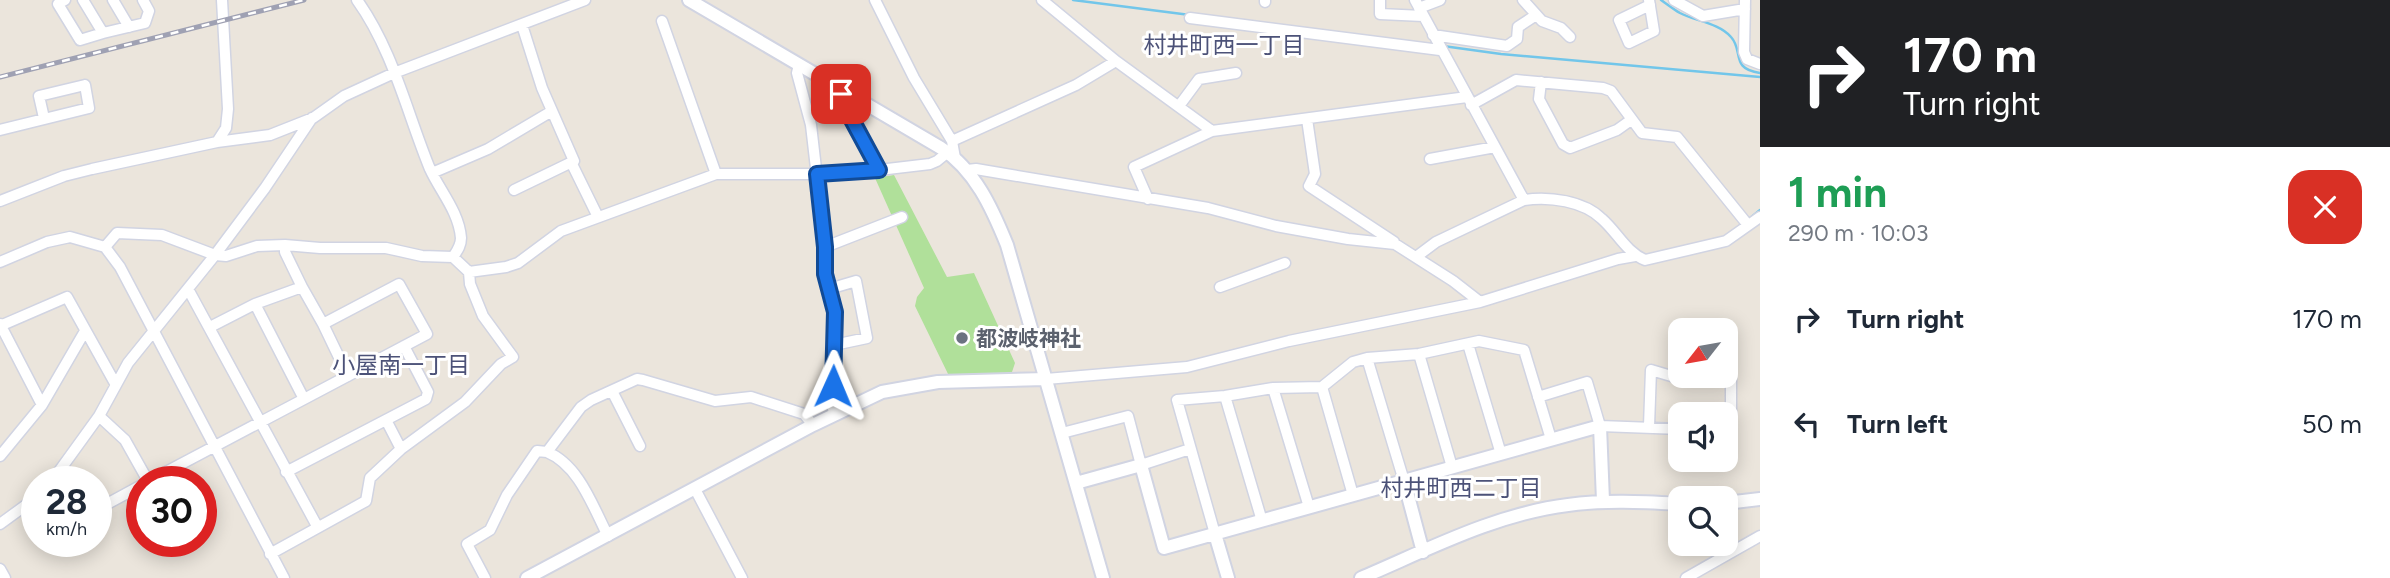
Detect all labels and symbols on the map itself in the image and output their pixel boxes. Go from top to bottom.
district label: 村井町西一丁目 [1144,31,1305,59]
pin [811,64,871,124]
north arrow [1668,318,1738,388]
place label: 都波岐神社 [976,326,1081,351]
marker: 都波岐神社 [954,330,970,346]
position arrow [796,349,870,423]
district label: 小屋南一丁目 [332,351,470,379]
speed limit sign: 30 [126,466,217,557]
district label: 村井町西二丁目 [1381,474,1542,502]

